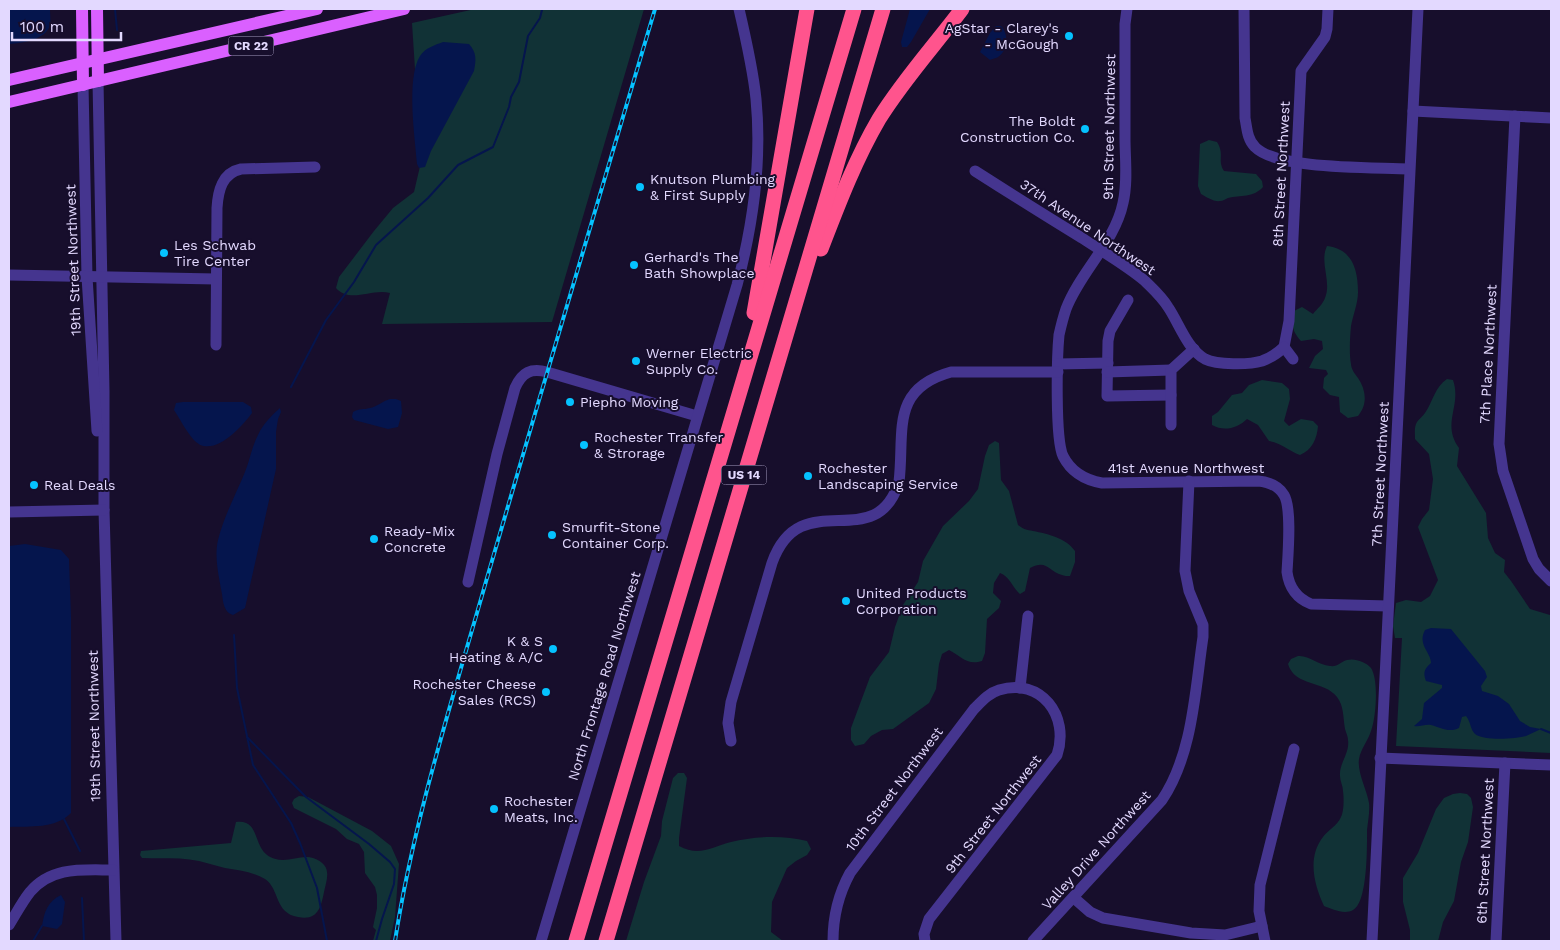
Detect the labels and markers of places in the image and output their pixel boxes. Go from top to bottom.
place label: AgStar - Clarey's - McGough [945,20,1059,52]
marker: AgStar - Clarey's - McGough [1063,30,1075,42]
place label: The Boldt Construction Co. [960,113,1075,145]
marker: The Boldt Construction Co. [1079,123,1091,135]
place label: Knutson Plumbing & First Supply [650,171,776,203]
marker: Knutson Plumbing & First Supply [634,181,646,193]
place label: Les Schwab Tire Center [174,237,256,269]
marker: Les Schwab Tire Center [158,247,170,259]
place label: Gerhard's The Bath Showplace [644,249,755,281]
marker: Gerhard's The Bath Showplace [628,259,640,271]
place label: Werner Electric Supply Co. [646,345,752,377]
marker: Werner Electric Supply Co. [630,355,642,367]
place label: Piepho Moving [580,394,679,410]
marker: Piepho Moving [564,396,576,408]
place label: Rochester Transfer & Strorage [594,429,724,461]
marker: Rochester Transfer & Strorage [578,439,590,451]
place label: Rochester Landscaping Service [818,460,958,492]
marker: Rochester Landscaping Service [802,470,814,482]
place label: Real Deals [44,477,115,493]
marker: Real Deals [28,479,40,491]
place label: Smurfit-Stone Container Corp. [562,519,669,551]
place label: Ready-Mix Concrete [384,523,455,555]
marker: Smurfit-Stone Container Corp. [546,529,558,541]
marker: Ready-Mix Concrete [368,533,380,545]
place label: United Products Corporation [856,585,967,617]
marker: United Products Corporation [840,595,852,607]
place label: K & S Heating & A/C [449,633,543,665]
marker: K & S Heating & A/C [547,643,559,655]
place label: Rochester Cheese Sales (RCS) [413,676,536,708]
marker: Rochester Cheese Sales (RCS) [540,686,552,698]
place label: Rochester Meats, Inc. [504,793,578,825]
marker: Rochester Meats, Inc. [488,803,500,815]

